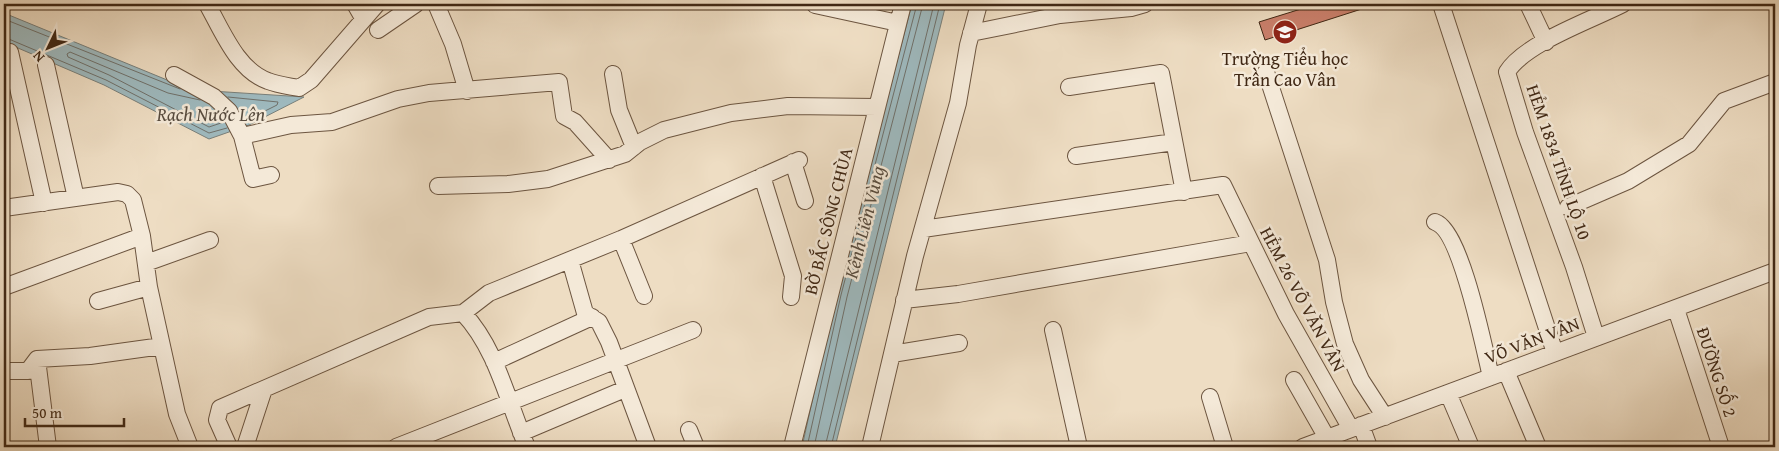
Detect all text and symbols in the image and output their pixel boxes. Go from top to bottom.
school or university icon: Trường Tiểu học Trần Cao Vân [1272,19,1298,45]
north arrow [22,22,72,72]
place label: Trường Tiểu học Trần Cao Vân [1222,45,1348,93]
text: N [28,46,49,67]
street label: HẺM 1834 TỈNH LỘ 10 [1520,81,1598,244]
water label: Rạch Nước Lên [156,100,266,128]
street label: BỜ BẮC SÔNG CHÙA [797,145,859,297]
water label: Kênh Liên Vùng [836,162,892,282]
street label: HẺM 26 VÕ VĂN VÂN [1253,222,1353,376]
street label: VÕ VĂN VÂN [1481,309,1584,370]
street label: ĐƯỜNG SỐ 2 [1690,323,1745,420]
scale bar [25,396,124,428]
text: 50 m [32,402,63,423]

